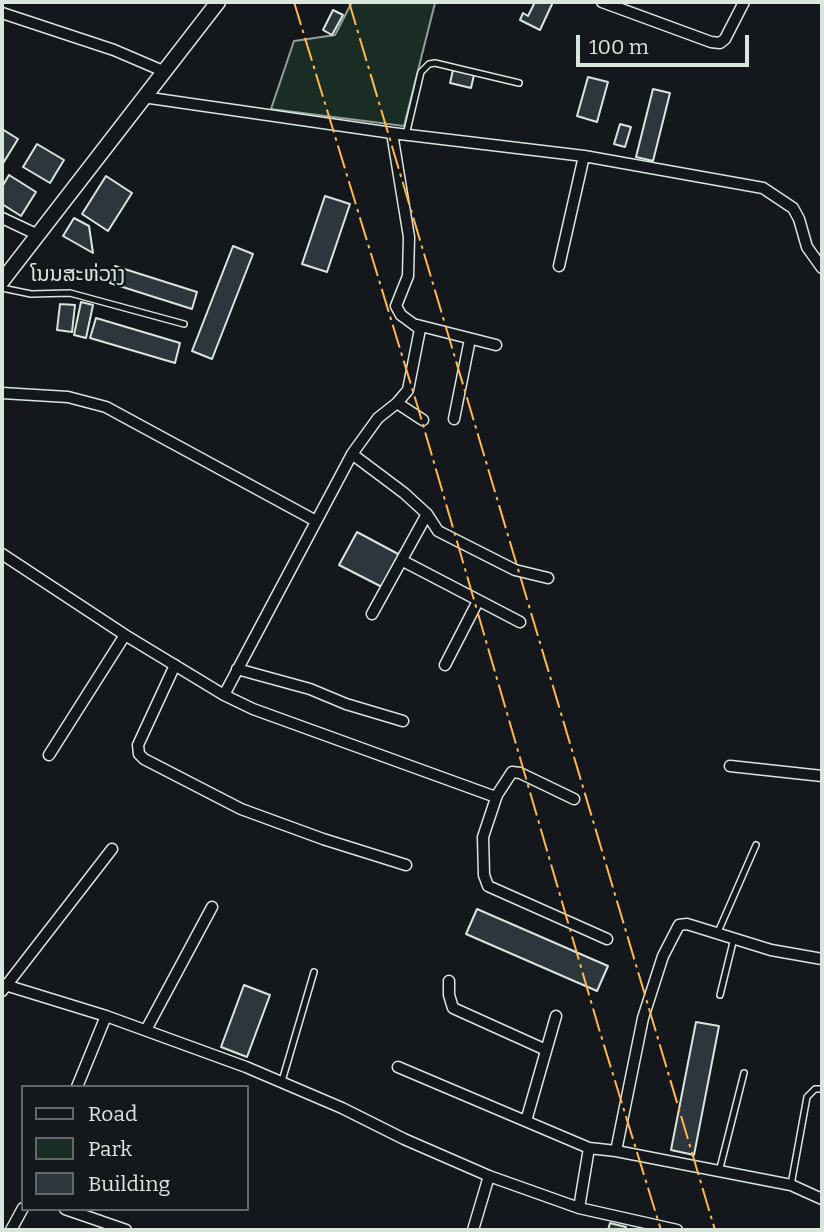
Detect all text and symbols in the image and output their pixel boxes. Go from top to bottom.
scale bar [579,21,752,65]
text: 100 m [589,34,649,60]
district label: ໂນນສະຫ່ວາງ [31,262,125,288]
legend [21,1085,248,1211]
text: Road [88,1101,137,1127]
text: Park [88,1136,132,1162]
text: Building [88,1171,170,1197]

